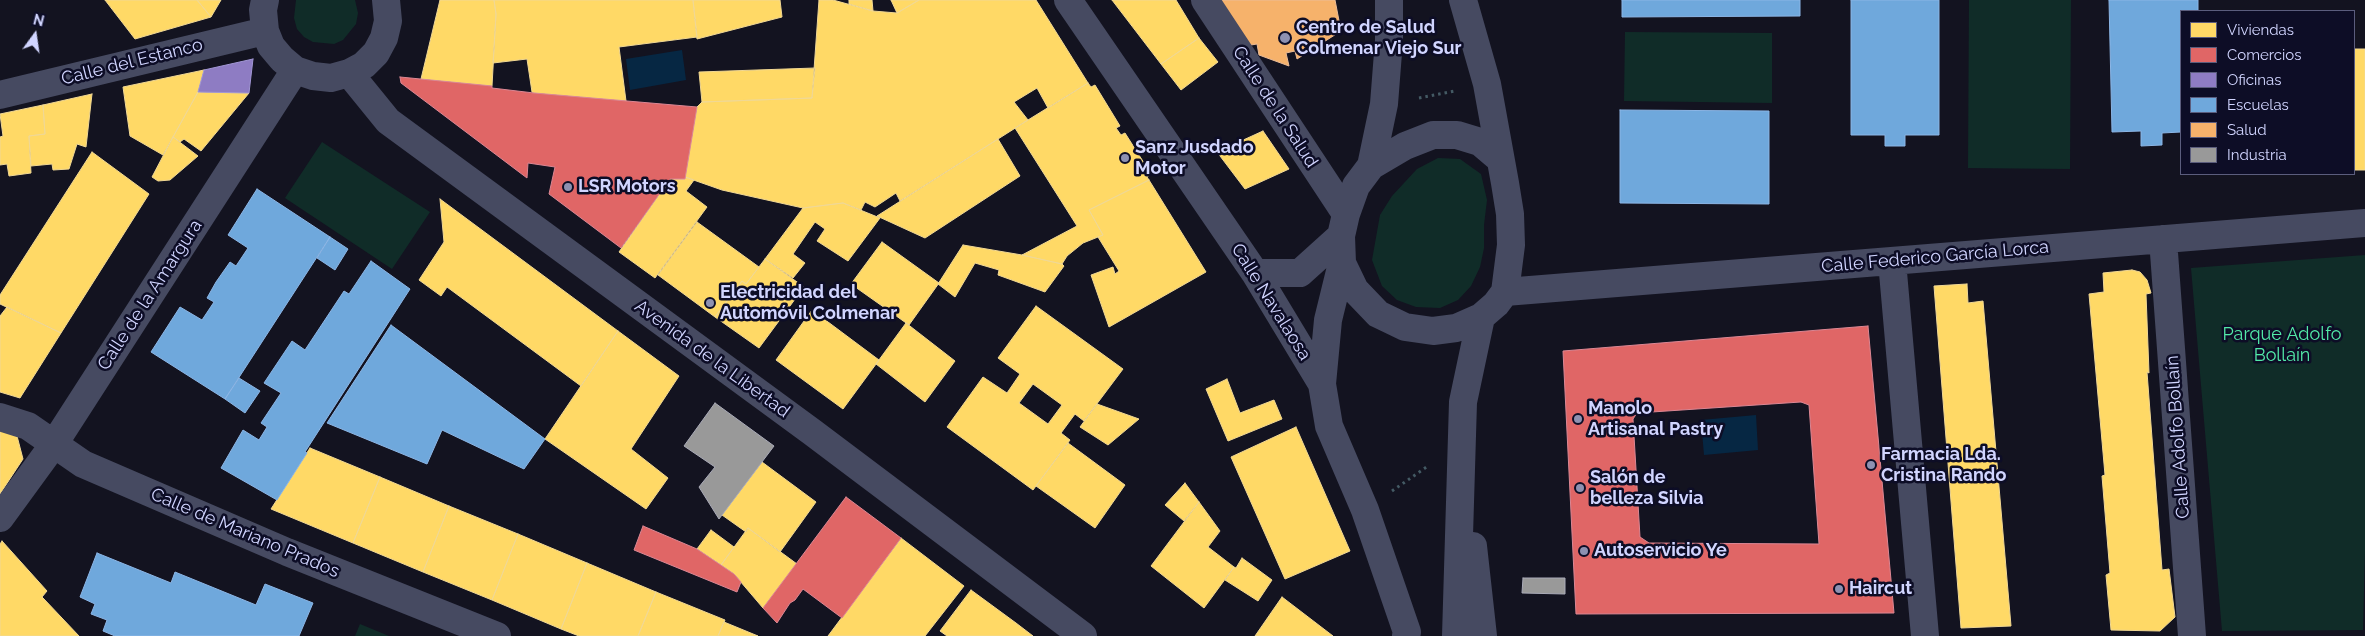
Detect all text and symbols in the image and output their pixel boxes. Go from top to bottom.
north arrow [10,10,60,60]
legend [2180,10,2355,175]
text: N [32,11,46,30]
place label: Centro de Salud Colmenar Viejo Sur [1296,17,1461,59]
text: Viviendas [2227,21,2294,39]
marker: Centro de Salud Colmenar Viejo Sur [1278,31,1292,45]
street label: Calle del Estanco [59,34,205,90]
street label: Calle de la Salud [1228,42,1322,172]
text: Comercios [2227,46,2302,64]
text: Oficinas [2227,71,2282,89]
text: Escuelas [2227,96,2289,114]
text: Salud [2227,121,2267,139]
place label: Sanz Jusdado Motor [1135,137,1254,180]
text: Industria [2227,146,2287,164]
marker: Sanz Jusdado Motor [1119,152,1131,164]
place label: LSR Motors [578,176,676,198]
marker: LSR Motors [562,181,574,193]
street label: Calle de la Amargura [93,216,207,374]
street label: Calle Federico García Lorca [1820,236,2050,278]
street label: Calle Navalaosa [1226,240,1316,364]
place label: Electricidad del Automóvil Colmenar [720,282,897,324]
street label: Avenida de la Libertad [630,295,794,423]
marker: Electricidad del Automóvil Colmenar [704,297,716,309]
park label: Parque Adolfo Bollaín [2223,324,2341,366]
street label: Calle Adolfo Bollaín [2162,355,2194,519]
place label: Manolo Artisanal Pastry [1588,398,1723,440]
marker: Manolo Artisanal Pastry [1572,413,1584,425]
place label: Farmacia Lda. Cristina Rando [1881,444,2006,486]
marker: Farmacia Lda. Cristina Rando [1865,459,1877,471]
place label: Salón de belleza Silvia [1590,467,1703,509]
marker: Salón de belleza Silvia [1574,482,1586,494]
street label: Calle de Mariano Prados [147,483,343,583]
place label: Autoservicio Ye [1594,540,1727,562]
marker: Autoservicio Ye [1578,545,1590,557]
place label: Haircut [1849,578,1912,600]
marker: Haircut [1833,583,1845,595]

